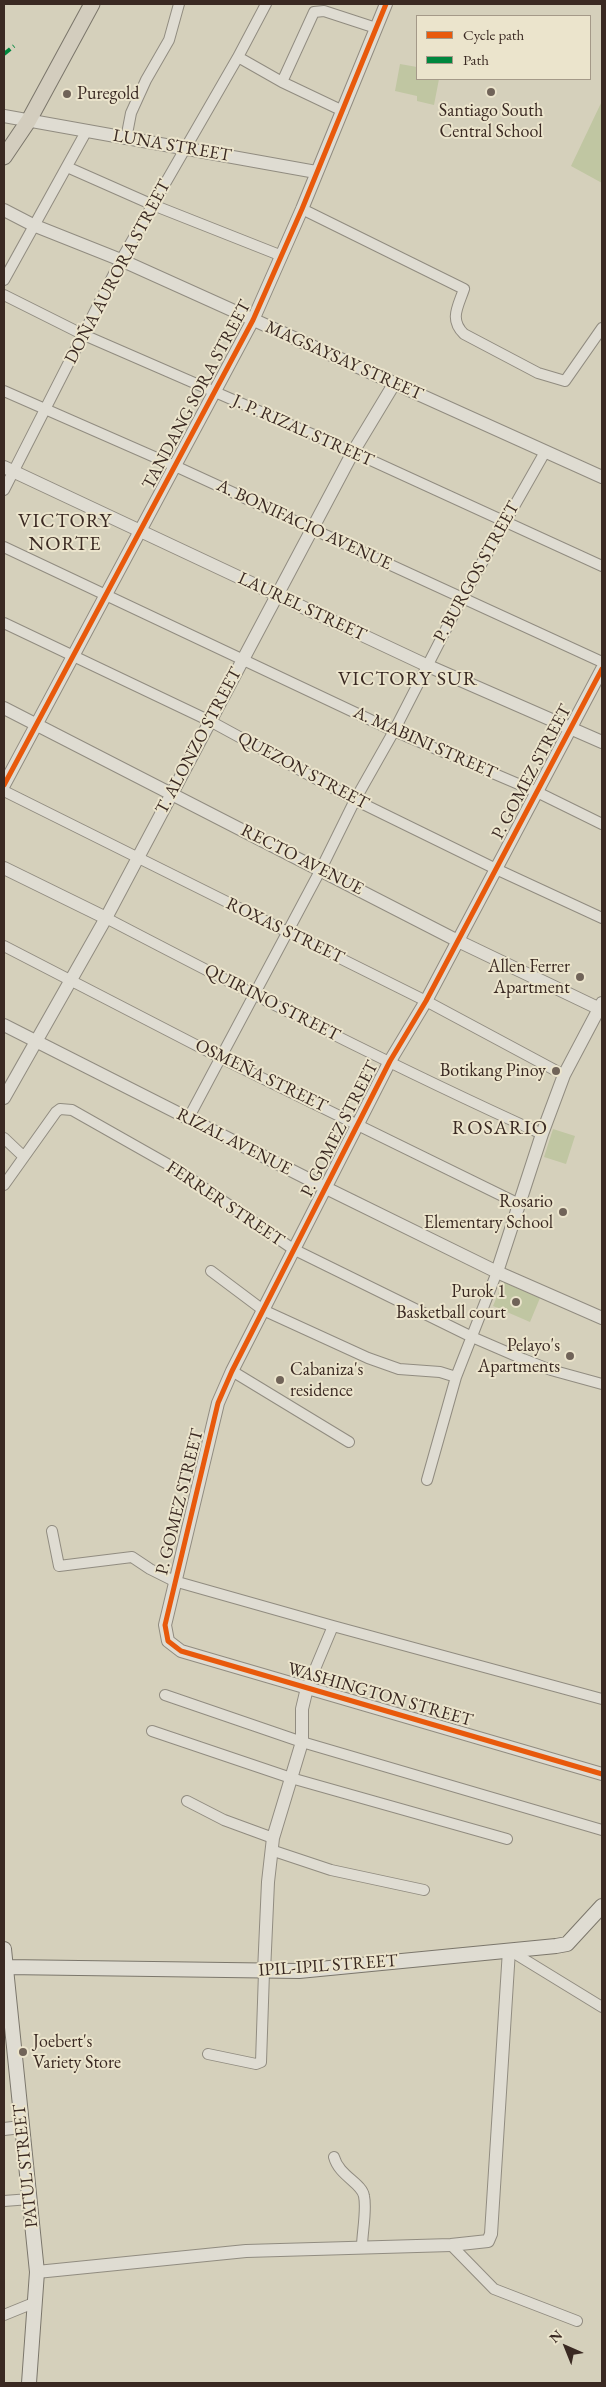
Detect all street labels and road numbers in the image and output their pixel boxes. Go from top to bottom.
street label: LUNA STREET [111,125,233,167]
street label: DOÑA AURORA STREET [60,176,176,368]
street label: TANDANG SORA STREET [138,297,256,493]
street label: MAGSAYSAY STREET [262,317,426,405]
street label: J. P. RIZAL STREET [229,390,377,472]
street label: A. BONIFACIO AVENUE [213,475,395,575]
street label: P. BURGOS STREET [429,498,525,646]
street label: LAUREL STREET [234,568,370,646]
street label: T. ALONZO STREET [151,664,247,818]
street label: P. GOMEZ STREET [487,701,577,843]
street label: A. MABINI STREET [350,702,500,784]
street label: QUEZON STREET [234,727,372,815]
street label: RECTO AVENUE [237,820,367,900]
street label: ROXAS STREET [222,893,348,969]
street label: QUIRINO STREET [201,959,343,1047]
street label: OSMEÑA STREET [191,1035,331,1117]
street label: P. GOMEZ STREET [296,1057,384,1201]
street label: RIZAL AVENUE [173,1104,295,1180]
street label: FERRER STREET [162,1157,288,1251]
street label: P. GOMEZ STREET [151,1427,209,1577]
street label: WASHINGTON STREET [285,1658,475,1732]
street label: IPIL-IPIL STREET [258,1950,398,1982]
street label: PATUL STREET [9,2103,43,2229]

